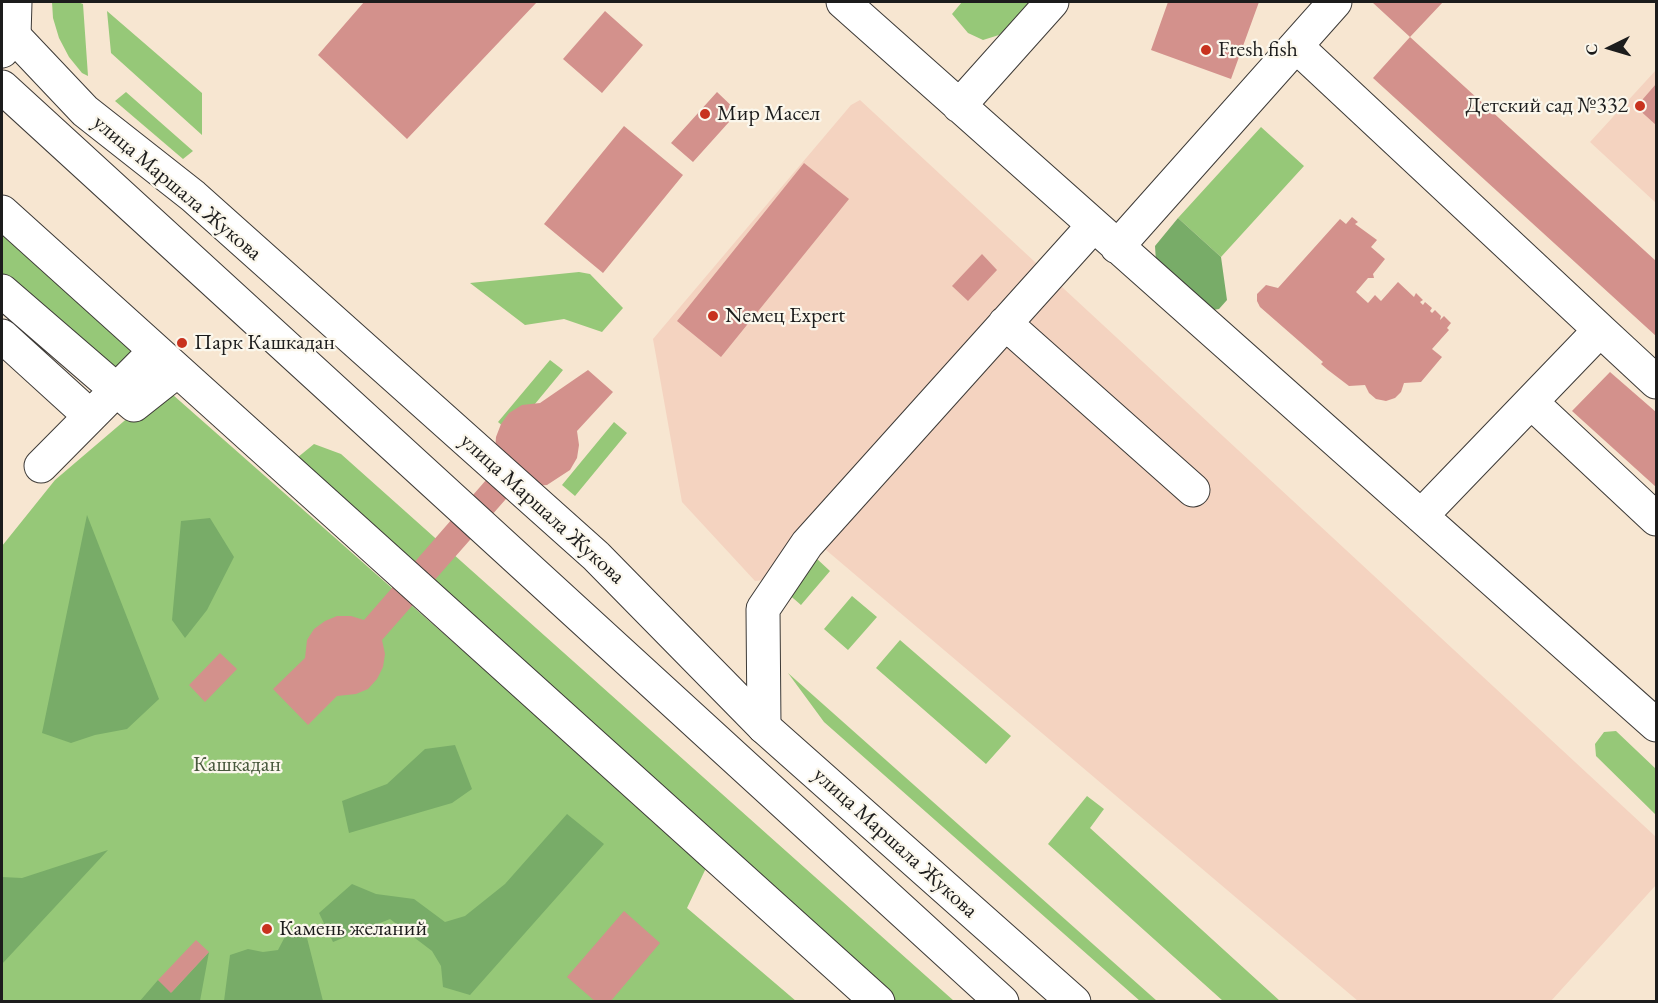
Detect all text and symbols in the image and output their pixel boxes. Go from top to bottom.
north arrow [1580,18,1640,78]
place label: Fresh fish [1218,37,1298,63]
marker: Fresh fish [1199,43,1213,57]
text: С [1581,43,1603,56]
place label: Детский сад №332 [1466,93,1628,119]
marker: Детский сад №332 [1633,99,1647,113]
place label: Мир Масел [717,101,820,127]
marker: Мир Масел [698,107,712,121]
street label: улица Маршала Жукова [87,110,267,266]
place label: Nемец Expert [725,303,845,329]
marker: Nемец Expert [706,309,720,323]
place label: Парк Кашкадан [194,330,335,356]
marker: Парк Кашкадан [175,336,189,350]
street label: улица Маршала Жукова [454,428,630,590]
park label: Кашкадан [193,752,281,778]
street label: улица Маршала Жукова [807,762,983,924]
place label: Камень желаний [279,916,427,942]
marker: Камень желаний [260,922,274,936]

